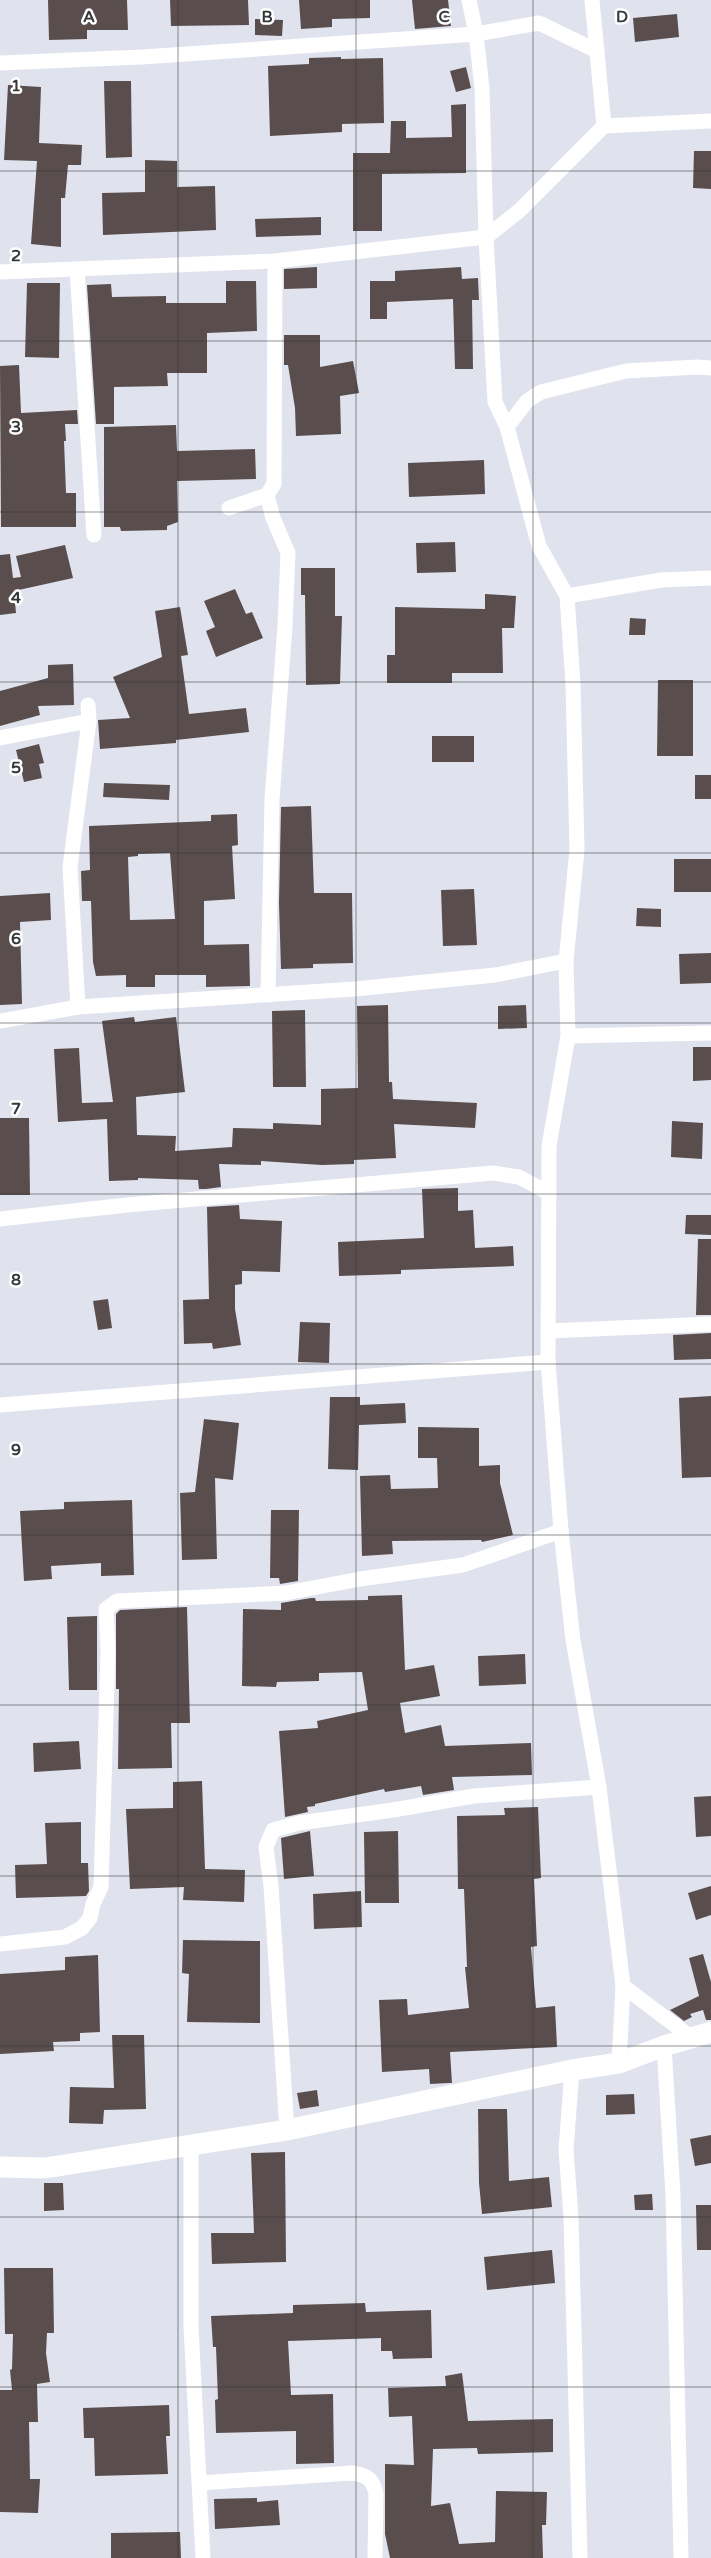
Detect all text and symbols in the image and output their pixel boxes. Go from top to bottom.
text: A [83,7,95,27]
text: B [261,7,273,27]
text: C [438,7,450,27]
text: D [616,7,628,27]
text: 1 [11,76,21,96]
text: 2 [11,246,21,266]
text: 3 [11,417,21,437]
text: 4 [11,588,21,608]
text: 5 [11,758,21,778]
text: 6 [11,929,21,949]
text: 7 [11,1099,21,1119]
text: 8 [11,1270,21,1290]
text: 9 [11,1440,21,1460]

